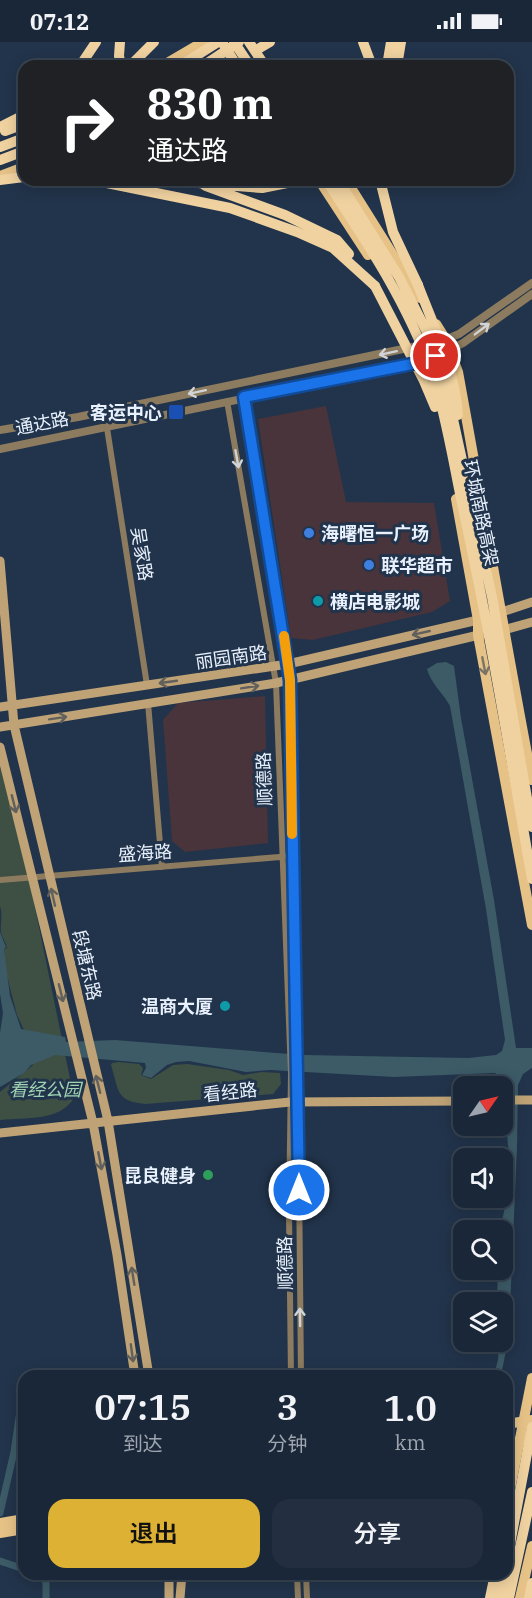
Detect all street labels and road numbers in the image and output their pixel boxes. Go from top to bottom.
street label: 通达路 [13,407,71,439]
street label: 环城南路高架 [459,458,503,568]
street label: 吴家路 [126,526,158,582]
street label: 丽园南路 [194,641,268,673]
street label: 顺德路 [252,752,276,806]
street label: 盛海路 [117,840,173,866]
street label: 段塘东路 [68,927,106,1003]
street label: 看经路 [202,1078,258,1106]
street label: 顺德路 [273,1236,297,1290]

